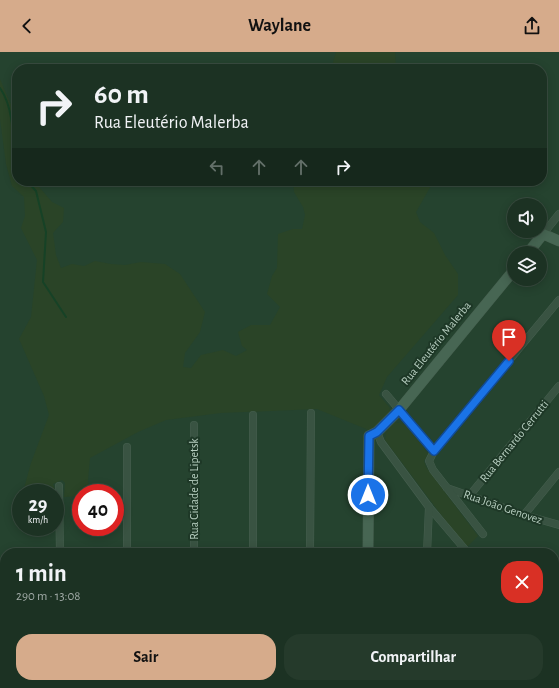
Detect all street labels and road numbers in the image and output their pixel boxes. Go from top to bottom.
street label: Rua Eleutério Malerba [399,299,473,387]
street label: Rua Bernardo Cerrutti [477,398,551,484]
street label: Rua Cidade de Lipetsk [188,438,200,540]
street label: Rua João Genovez [462,488,544,526]

